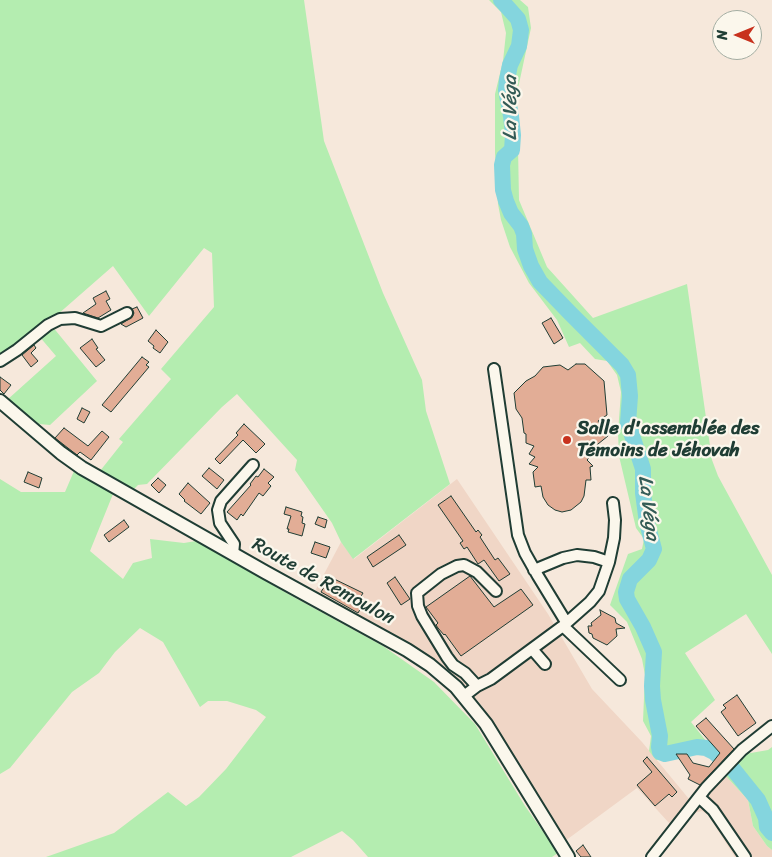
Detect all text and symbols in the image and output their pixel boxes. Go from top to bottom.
north arrow [712,10,762,60]
text: N [710,30,735,40]
water label: La Véga [499,75,523,141]
place label: Salle d'assemblée des Témoins de Jéhovah [577,418,760,462]
marker: Salle d'assemblée des Témoins de Jéhovah [561,434,573,446]
water label: La Véga [632,474,664,542]
street label: Route de Remoulon [248,533,398,631]

